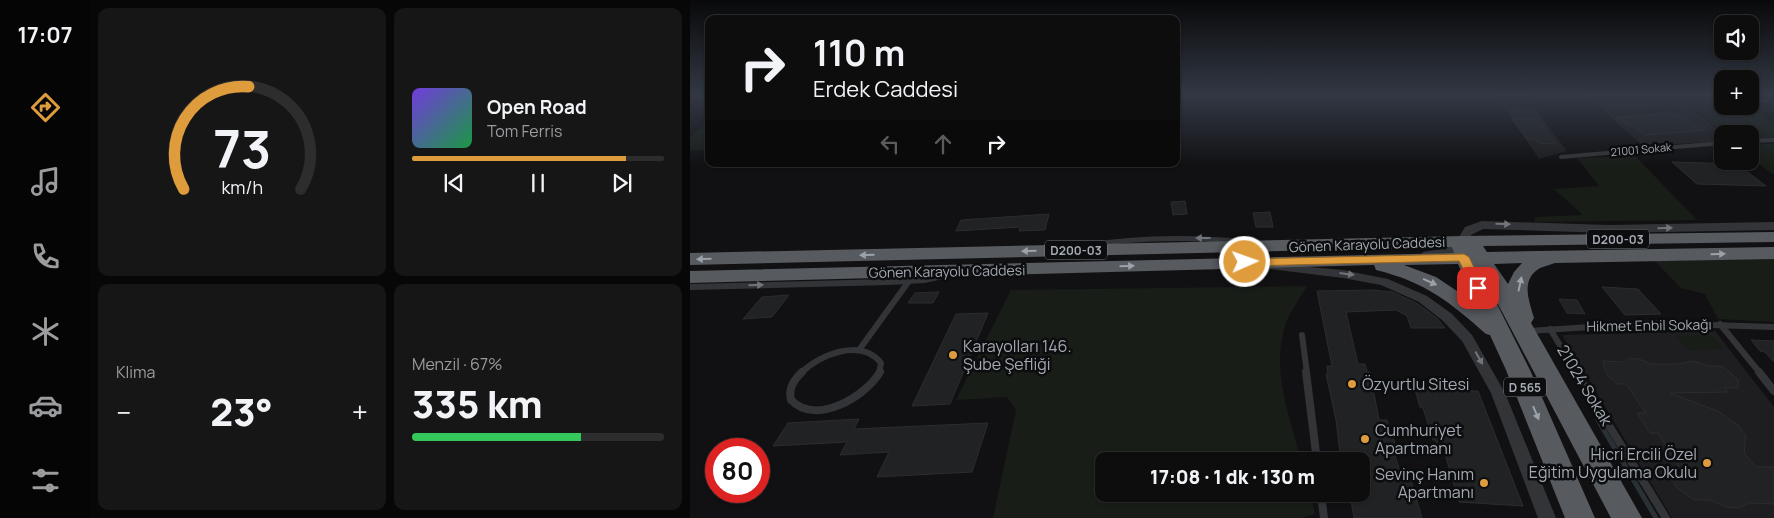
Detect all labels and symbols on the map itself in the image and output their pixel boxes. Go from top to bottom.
street label: 21001 Sokak [1610,139,1672,159]
one-way arrow [1495,221,1511,229]
one-way arrow [1658,224,1674,232]
road number: D200-03 [1587,230,1649,248]
street label: Gönen Karayolu Caddesi [1288,232,1446,256]
one-way arrow [1194,234,1210,242]
position arrow [1218,235,1270,287]
road number: D200-03 [1045,240,1107,260]
one-way arrow [1021,248,1037,256]
one-way arrow [1710,250,1726,258]
one-way arrow [859,251,875,259]
one-way arrow [696,255,712,263]
street label: Gönen Karayolu Caddesi [869,260,1025,282]
one-way arrow [1119,261,1135,269]
pin [1457,267,1499,309]
one-way arrow [1339,270,1355,278]
one-way arrow [1516,276,1524,292]
one-way arrow [1423,278,1437,286]
one-way arrow [748,281,764,289]
street label: Hikmet Enbil Sokağı [1586,314,1712,336]
place label: Karayolları 146. Şube Şefliği [963,335,1072,375]
street label: 21024 Sokak [1552,340,1618,430]
marker: Karayolları 146. Şube Şefliği [947,349,959,361]
one-way arrow [1474,351,1483,364]
place label: Özyurtlu Sitesi [1362,373,1470,395]
marker: Özyurtlu Sitesi [1346,378,1358,390]
road number: D 565 [1504,378,1546,397]
one-way arrow [1532,406,1540,420]
place label: Cumhuriyet Apartmanı [1375,419,1462,459]
marker: Cumhuriyet Apartmanı [1359,433,1371,445]
speed limit sign: 80 [705,438,770,503]
place label: Hicri Ercili Özel Eğitim Uygulama Okulu [1529,443,1697,483]
marker: Hicri Ercili Özel Eğitim Uygulama Okulu [1701,457,1713,469]
place label: Sevinç Hanım Apartmanı [1375,463,1474,503]
marker: Sevinç Hanım Apartmanı [1478,477,1490,489]

